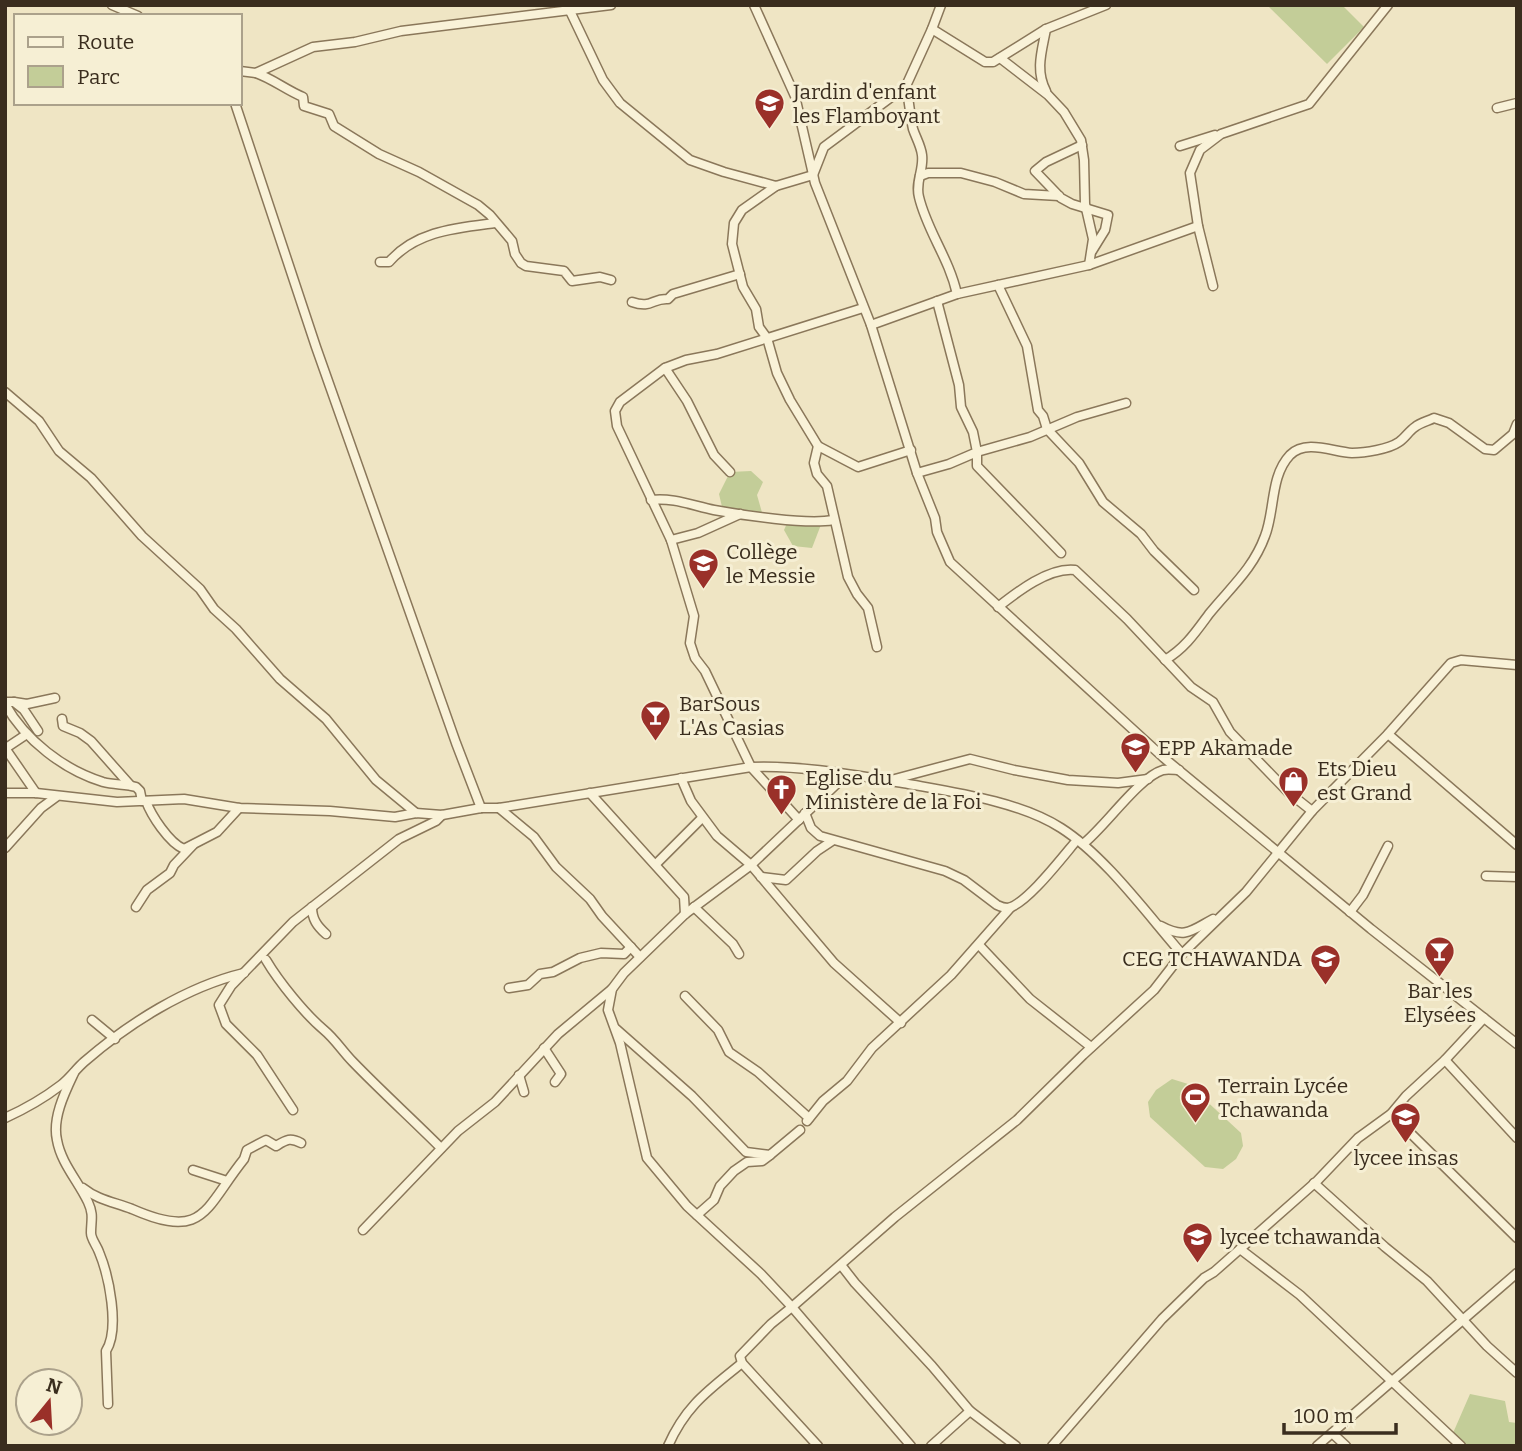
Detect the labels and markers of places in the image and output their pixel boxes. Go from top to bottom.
place label: Jardin d'enfant les Flamboyant [792,79,941,129]
school or university icon: Jardin d'enfant les Flamboyant [753,87,787,131]
place label: Collège le Messie [726,539,815,589]
school or university icon: Collège le Messie [686,547,720,591]
place label: BarSous L'As Casias [679,691,784,741]
bar icon: BarSous L'As Casias [639,699,673,743]
school or university icon: EPP Akamade [1118,731,1152,775]
place label: EPP Akamade [1158,735,1293,761]
place label: Ets Dieu est Grand [1317,756,1412,806]
shop icon: Ets Dieu est Grand [1277,764,1311,808]
place label: Eglise du Ministère de la Foi [805,765,982,815]
church icon: Eglise du Ministère de la Foi [765,773,799,817]
bar icon: Bar les Elysées [1423,934,1457,978]
school or university icon: CEG TCHAWANDA [1308,942,1342,986]
place label: CEG TCHAWANDA [1122,946,1302,972]
place label: Bar les Elysées [1404,978,1476,1028]
place label: Terrain Lycée Tchawanda [1218,1073,1348,1123]
sports icon: Terrain Lycée Tchawanda [1178,1081,1212,1125]
school or university icon: lycee insas [1389,1101,1423,1145]
place label: lycee insas [1353,1145,1459,1171]
school or university icon: lycee tchawanda [1180,1220,1214,1264]
place label: lycee tchawanda [1220,1224,1381,1250]

